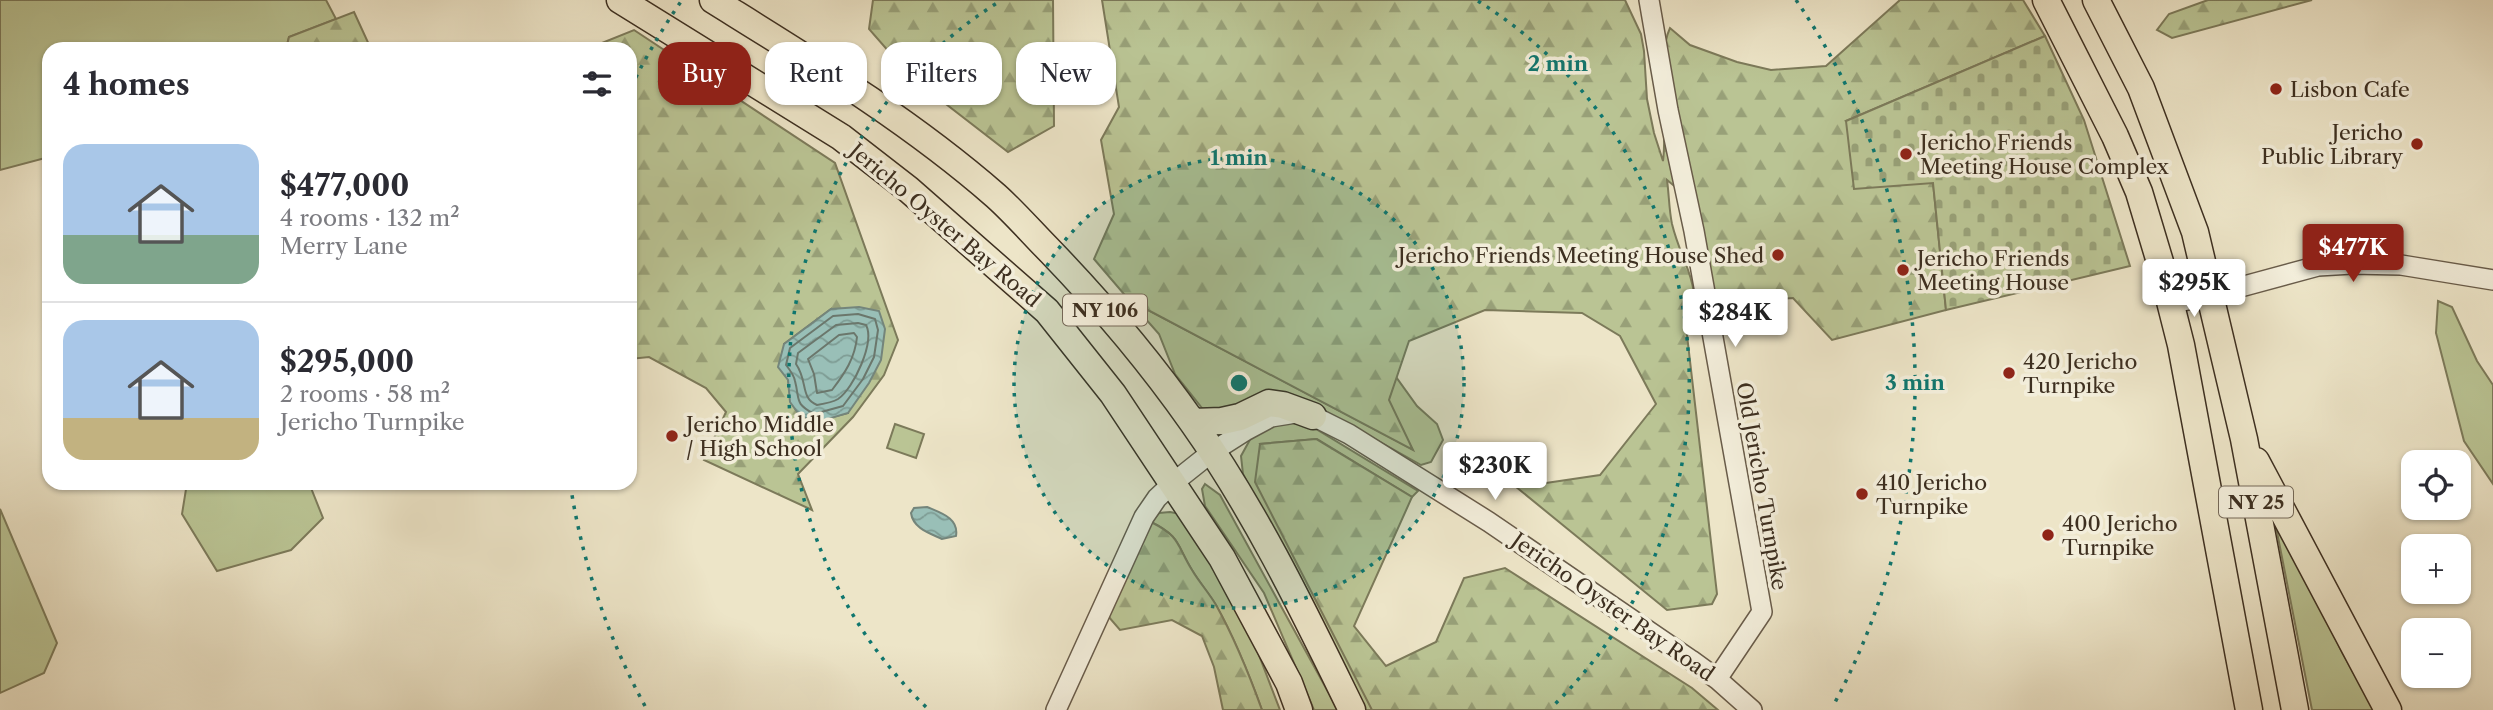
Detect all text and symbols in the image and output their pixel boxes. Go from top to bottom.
chip: Buy [658,42,751,105]
chip: Rent [765,42,867,105]
chip: Filters [881,42,1002,105]
chip: New [1016,42,1116,105]
text: 2 min [1528,51,1589,76]
icon: filters [578,65,616,103]
text: 4 homes [63,66,190,103]
place label: Lisbon Cafe [2290,77,2410,102]
marker: Lisbon Cafe [2268,81,2284,97]
place label: Jericho Public Library [2261,120,2403,169]
place label: Jericho Friends Meeting House Complex [1917,130,2169,179]
street label: Jericho Oyster Bay Road [842,136,1046,312]
marker: Jericho Public Library [2409,136,2425,152]
text: 1 min [1210,145,1268,170]
marker: Jericho Friends Meeting House Complex [1898,146,1914,162]
text: $477,000 [280,167,409,204]
icon: home [119,172,203,256]
text: 4 rooms · 132 m² [280,204,460,232]
pin: $477K [2304,224,2402,284]
text: Merry Lane [280,232,408,260]
text: $477K [2319,233,2387,261]
place label: Jericho Friends Meeting House Shed [1395,243,1764,268]
place label: Jericho Friends Meeting House [1914,246,2069,295]
marker: Jericho Friends Meeting House Shed [1770,247,1786,263]
pin: $295K [2145,260,2243,319]
marker: Jericho Friends Meeting House [1895,262,1911,278]
text: $295K [2158,268,2230,296]
pin: $284K [1686,290,1784,349]
road number: NY 106 [1063,294,1147,326]
text: $284K [1699,298,1771,326]
text: $295,000 [280,343,414,380]
icon: home [119,348,203,432]
place label: 420 Jericho Turnpike [2023,349,2137,398]
marker: 420 Jericho Turnpike [2001,365,2017,381]
text: 3 min [1885,370,1946,395]
centre of rings [1227,371,1251,395]
text: 2 rooms · 58 m² [280,380,450,408]
street label: Old Jericho Turnpike [1731,380,1793,592]
text: Jericho Turnpike [280,408,465,436]
place label: Jericho Middle / High School [683,412,834,461]
marker: Jericho Middle / High School [664,428,680,444]
pin: $230K [1446,442,1544,502]
map controls [2401,450,2471,688]
button: locate [2401,450,2471,520]
text: $230K [1459,451,1531,479]
place label: 410 Jericho Turnpike [1876,470,1987,519]
marker: 410 Jericho Turnpike [1854,486,1870,502]
road number: NY 25 [2219,486,2293,517]
place label: 400 Jericho Turnpike [2062,511,2178,560]
street label: Jericho Oyster Bay Road [1504,526,1719,687]
marker: 400 Jericho Turnpike [2040,527,2056,543]
button: + [2401,534,2471,604]
button: − [2401,618,2471,688]

